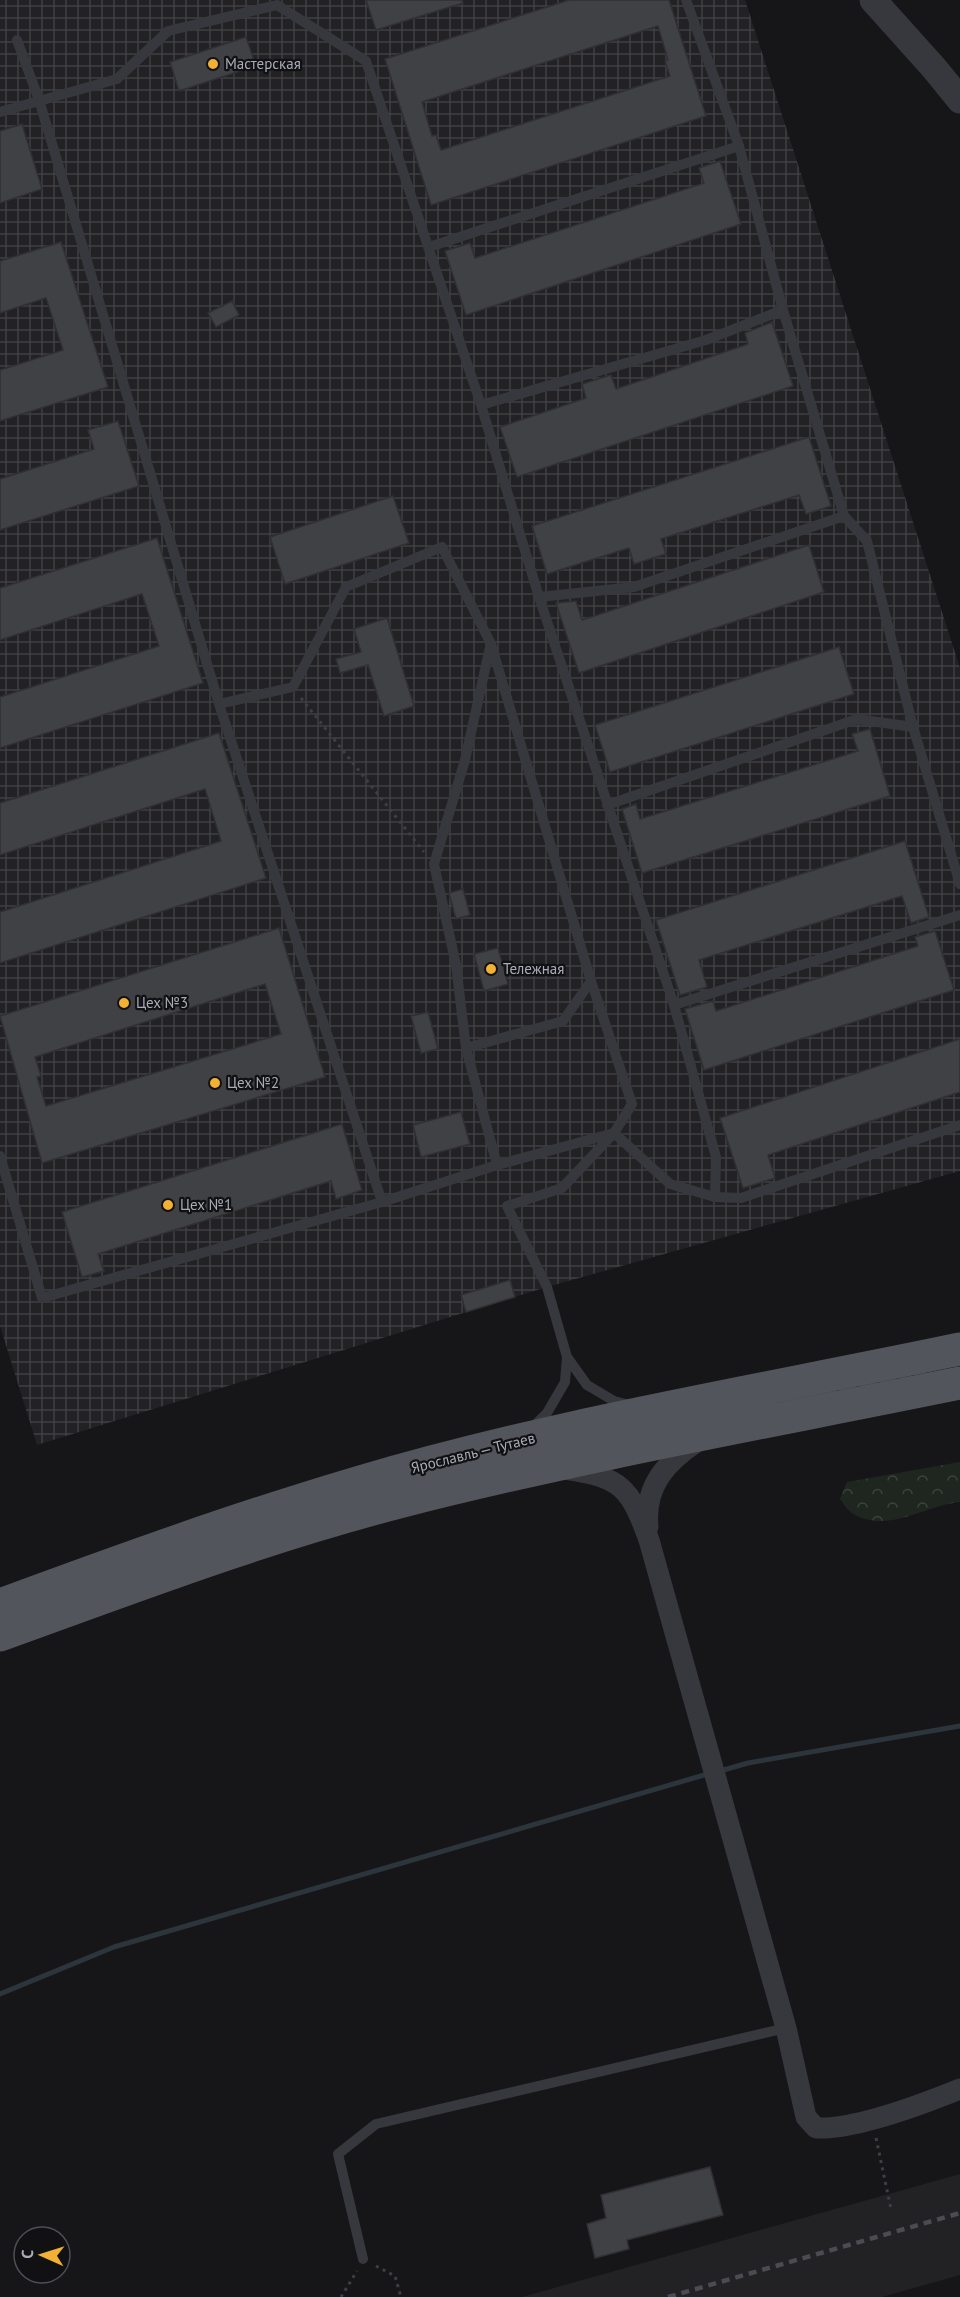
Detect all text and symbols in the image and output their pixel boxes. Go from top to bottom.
place label: Мастерская [225,54,301,73]
marker: Мастерская [206,57,220,71]
place label: Тележная [503,959,564,978]
marker: Тележная [484,962,498,976]
place label: Цех №3 [136,993,188,1012]
marker: Цех №3 [117,996,131,1010]
place label: Цех №2 [227,1073,279,1092]
marker: Цех №2 [208,1076,222,1090]
place label: Цех №1 [180,1195,232,1214]
marker: Цех №1 [161,1198,175,1212]
street label: Ярославль — Тутаев [409,1428,537,1477]
north arrow [12,2225,72,2285]
text: С [17,2249,37,2259]

